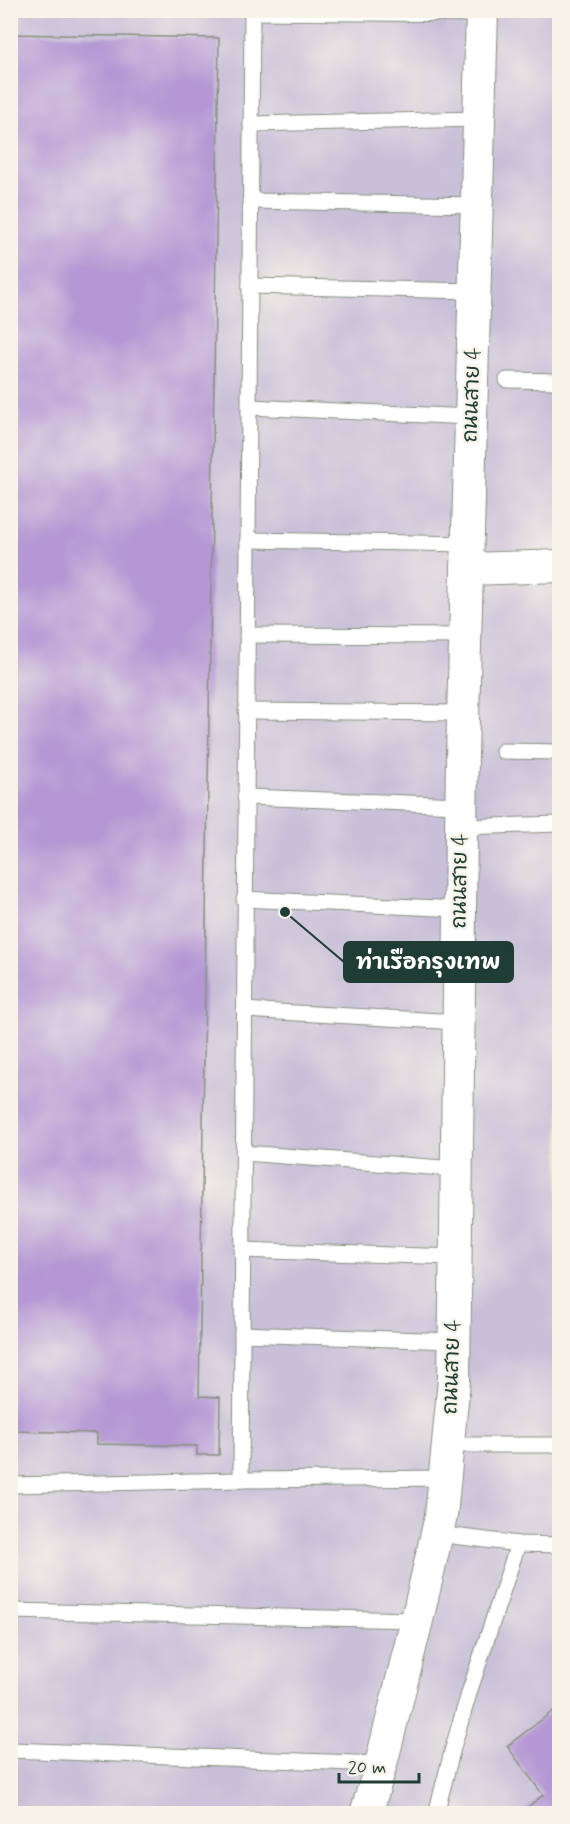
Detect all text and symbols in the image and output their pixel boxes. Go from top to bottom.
street label: ถนนสาย 4 [456,347,488,443]
street label: ถนนสาย 4 [445,833,475,929]
callout: ท่าเรือกรุงเทพ [344,942,513,982]
text: ท่าเรือกรุงเทพ [356,947,500,978]
street label: ถนนสาย 4 [436,1319,468,1415]
scale bar [339,1746,418,1784]
text: 20 m [348,1756,386,1780]

